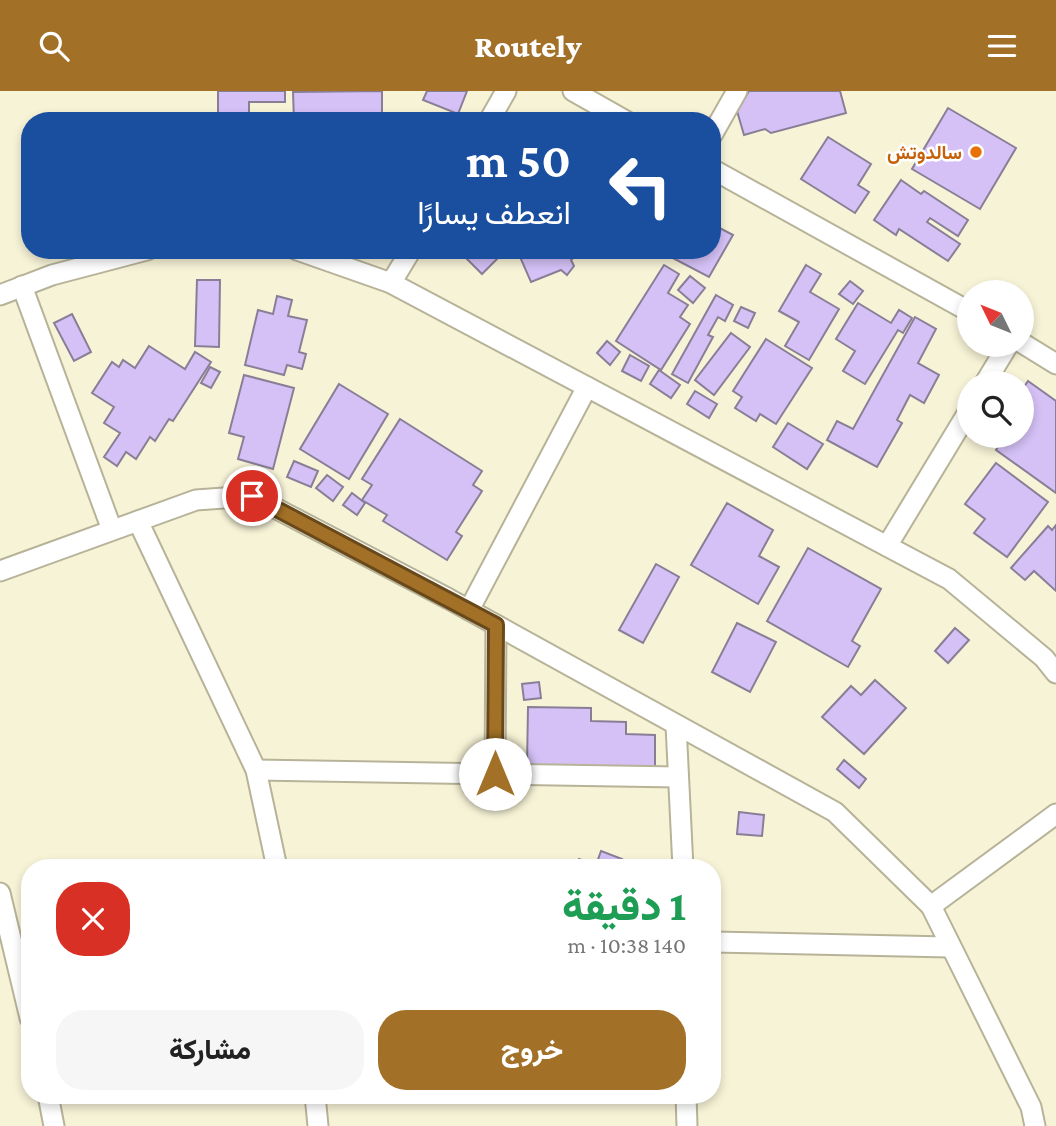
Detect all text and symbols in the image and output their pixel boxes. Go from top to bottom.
icon: search [35,27,73,65]
icon: menu [983,27,1021,65]
text: Routely [474,28,582,64]
text: 50 m [466,133,571,188]
icon: left [595,140,686,231]
place label: سالدوتش [887,142,962,165]
marker: سالدوتش [968,144,984,160]
text: انعطف يسارًا [417,195,571,231]
north arrow [957,280,1034,357]
map controls [957,280,1034,448]
button: search [957,371,1034,448]
pin [222,466,282,526]
icon: arrive [233,477,271,515]
position arrow [458,737,532,811]
button: close [56,882,130,956]
text: 1 دقيقة [562,882,686,929]
text: 140 m · 10:38 [567,932,686,958]
button: مشاركة [56,1010,364,1090]
button: خروج [378,1010,686,1090]

